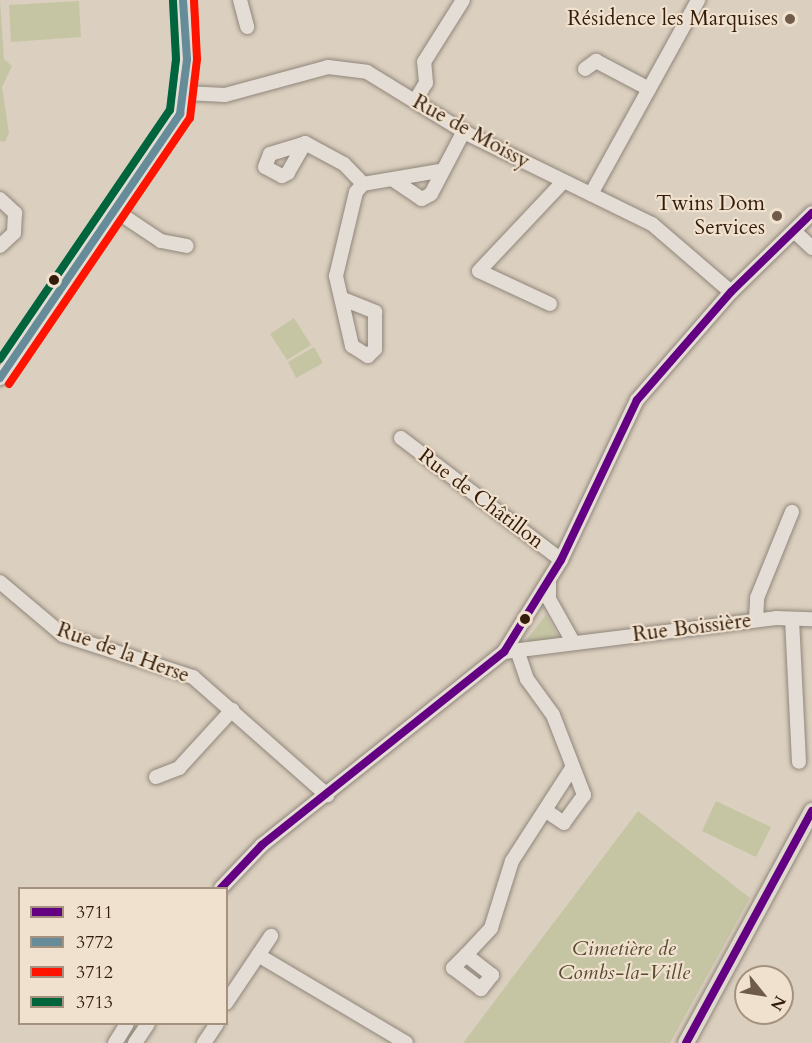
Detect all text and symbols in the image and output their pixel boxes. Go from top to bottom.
place label: Résidence les Marquises [567,6,778,32]
marker: Résidence les Marquises [783,12,797,26]
street label: Rue de Moissy [408,90,534,174]
place label: Twins Dom Services [656,191,765,241]
marker: Twins Dom Services [770,209,784,223]
unlabelled marker [48,274,60,286]
street label: Rue de Châtillon [413,444,549,554]
street label: Rue Boissière [631,608,753,648]
unlabelled marker [519,613,531,625]
street label: Rue de la Herse [53,617,193,689]
legend [18,887,228,1025]
text: 3711 [76,900,113,925]
text: 3772 [76,930,113,955]
park label: Cimetière de Combs-la-Ville [558,936,690,986]
text: 3712 [76,960,113,985]
north arrow [734,965,794,1025]
text: 3713 [76,990,113,1015]
text: N [765,991,791,1015]

